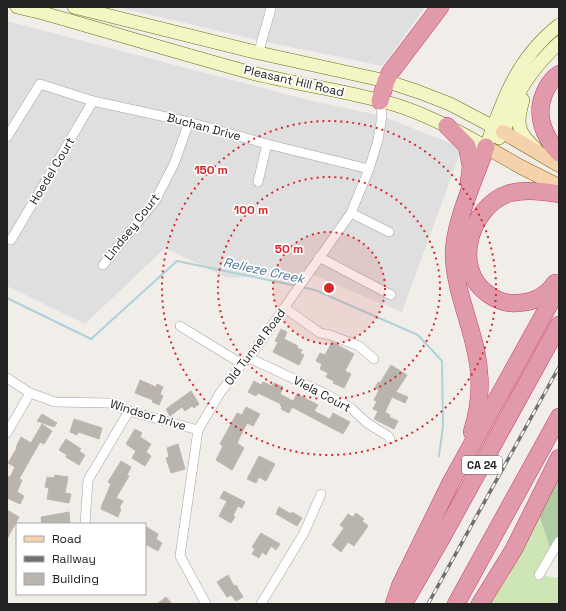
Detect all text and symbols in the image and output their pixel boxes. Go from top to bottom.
street label: Pleasant Hill Road [242,62,346,100]
street label: Buchan Drive [165,109,243,145]
street label: Hoedel Court [26,134,78,208]
text: 150 m [194,162,228,178]
street label: Lindsey Court [101,190,163,264]
text: 100 m [234,202,268,218]
text: 50 m [275,241,303,257]
water label: Relieze Creek [222,254,308,288]
centre of rings [322,281,336,295]
street label: Old Tunnel Road [221,305,289,389]
street label: Viela Court [290,372,354,416]
street label: Windsor Drive [108,396,188,434]
road number: CA 24 [462,456,502,474]
legend [16,523,146,595]
text: Road [52,531,81,547]
text: Railway [52,551,96,567]
text: Building [52,571,99,587]

